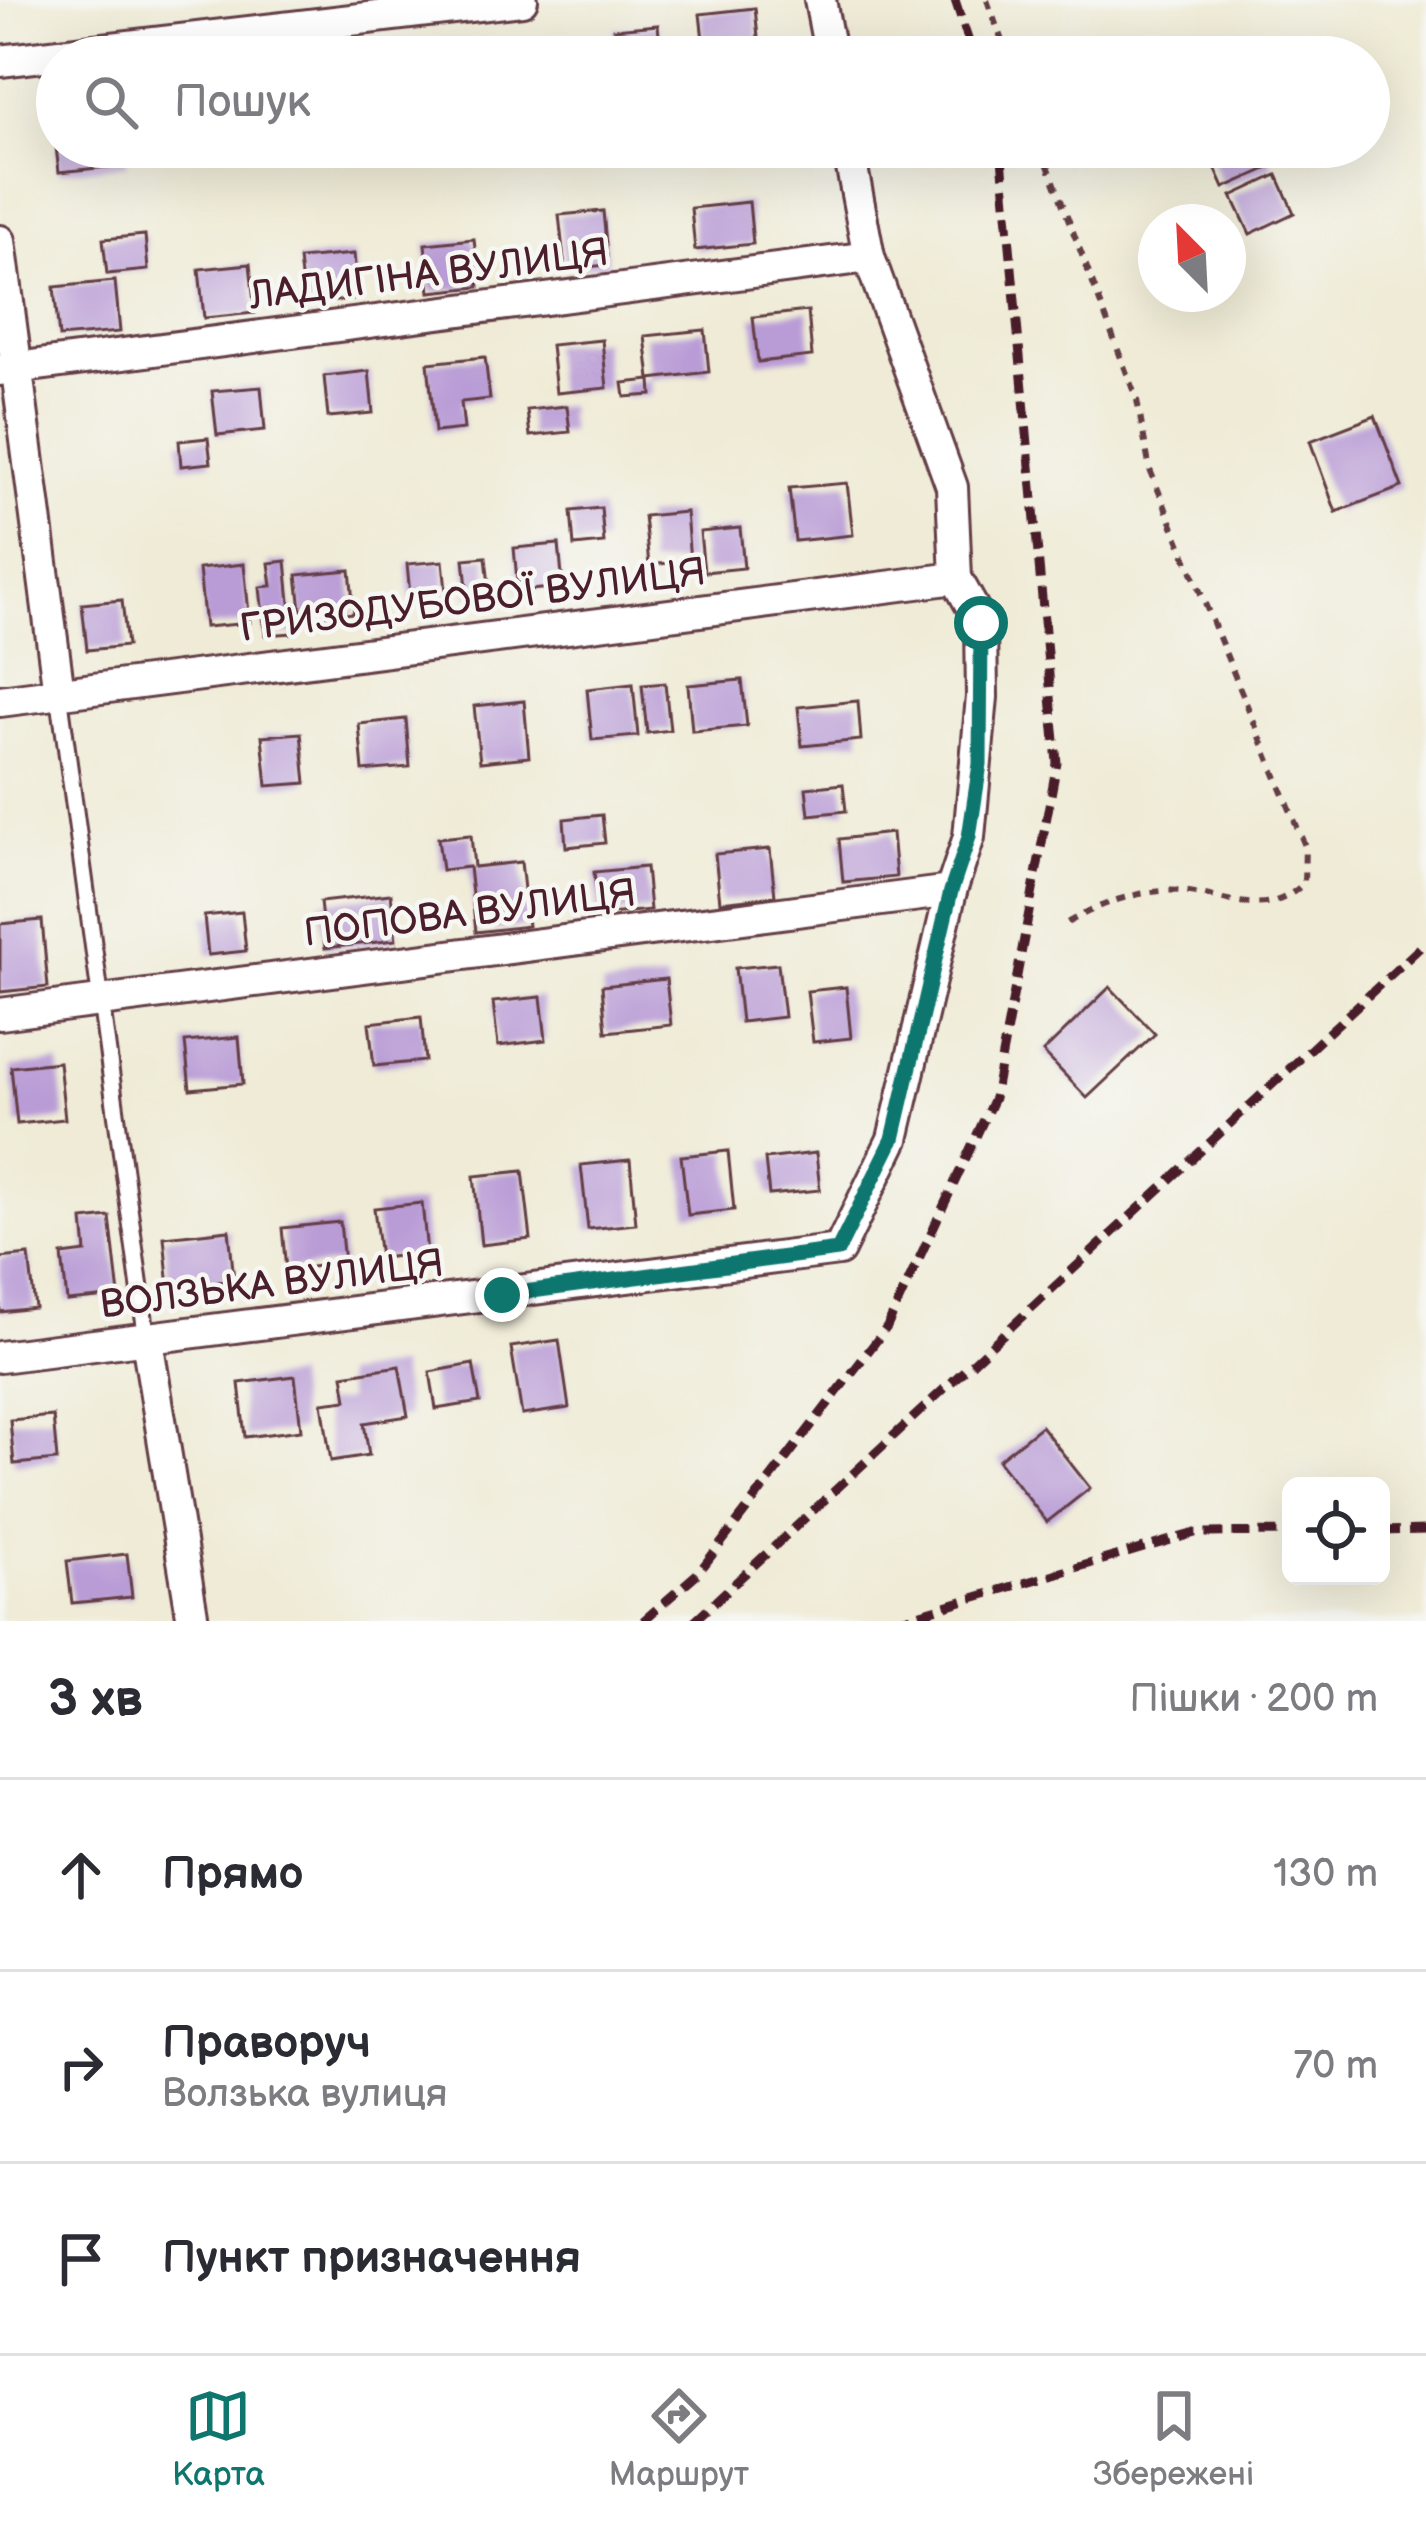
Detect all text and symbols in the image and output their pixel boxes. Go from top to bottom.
search box [36,36,1390,168]
icon: search [78,69,144,135]
text: Пошук [174,75,311,130]
north arrow [1138,204,1246,312]
street label: ЛАДИГІНА ВУЛИЦЯ [246,230,611,320]
street label: ГРИЗОДУБОВОЇ ВУЛИЦЯ [237,548,709,653]
route start [954,596,1008,650]
street label: ПОПОВА ВУЛИЦЯ [301,870,639,958]
street label: ВОЛЗЬКА ВУЛИЦЯ [97,1241,447,1329]
route end [475,1268,529,1322]
map controls [1282,1477,1390,1585]
button: locate [1282,1477,1390,1585]
text: 3 хв [48,1669,143,1730]
text: Пішки · 200 m [1130,1676,1378,1723]
icon: ahead [48,1842,114,1908]
text: Прямо [162,1847,303,1902]
text: 130 m [1273,1851,1378,1898]
text: Праворуч [162,2016,371,2071]
icon: right [48,2034,114,2100]
text: 70 m [1293,2043,1378,2090]
text: Волзька вулиця [162,2071,448,2118]
icon: arrive [48,2226,114,2292]
text: Пункт призначення [162,2231,581,2286]
tab: Карта [172,2383,265,2495]
tab: Маршрут [609,2383,749,2495]
tab: Збережені [1093,2383,1254,2495]

